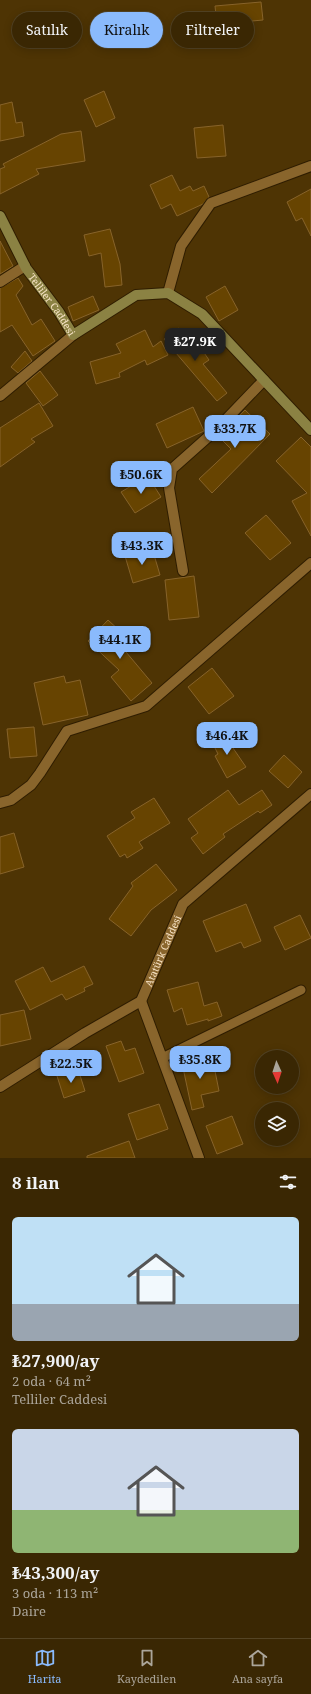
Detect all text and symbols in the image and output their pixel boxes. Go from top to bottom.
chip: Satılık [12,12,82,48]
chip: Kiralık [90,12,163,48]
chip: Filtreler [171,12,254,48]
street label: Telliler Caddesi [25,270,79,339]
pin: ₺27.9K [162,328,228,362]
text: ₺27.9K [174,332,216,350]
pin: ₺33.7K [202,415,268,449]
text: ₺33.7K [214,419,256,437]
pin: ₺50.6K [108,461,174,495]
text: ₺50.6K [120,465,162,483]
pin: ₺43.3K [109,532,175,566]
text: ₺43.3K [121,536,163,554]
pin: ₺44.1K [87,626,153,660]
text: ₺44.1K [99,630,141,648]
pin: ₺46.4K [194,722,260,756]
text: ₺46.4K [206,726,248,744]
street label: Atatürk Caddesi [141,912,185,989]
pin: ₺35.8K [167,1046,233,1080]
pin: ₺22.5K [38,1050,104,1084]
text: ₺35.8K [179,1050,221,1068]
north arrow [255,1050,299,1094]
map controls [255,1050,299,1146]
text: ₺22.5K [50,1054,92,1072]
button: layers [255,1102,299,1146]
text: 8 ilan [12,1171,60,1194]
icon: filters [277,1171,299,1193]
icon: home [120,1243,192,1315]
text: ₺27,900/ay [12,1349,99,1372]
text: 2 oda · 64 m² [12,1372,91,1390]
text: Telliler Caddesi [12,1390,107,1408]
icon: home [120,1455,192,1527]
text: ₺43,300/ay [12,1561,99,1584]
text: 3 oda · 113 m² [12,1584,98,1602]
text: Daire [12,1602,46,1620]
tab: Harita [28,1647,61,1686]
tab: Kaydedilen [117,1647,176,1686]
tab: Ana sayfa [232,1647,283,1686]

